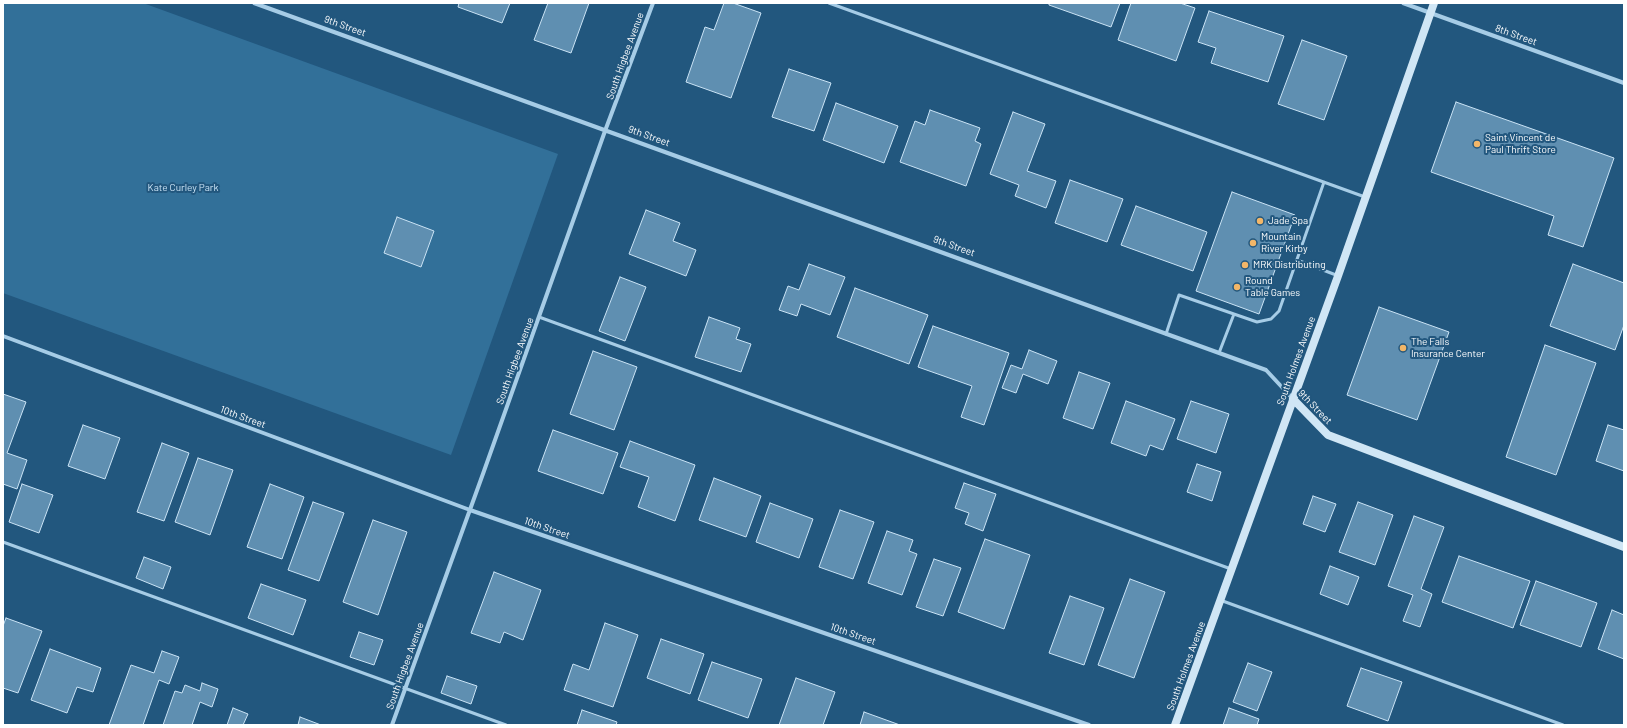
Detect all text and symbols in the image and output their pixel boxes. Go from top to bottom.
street label: South Higbee Avenue [604,11,646,101]
street label: 9th Street [322,13,368,39]
street label: 8th Street [1493,22,1539,48]
street label: 9th Street [626,123,672,149]
place label: Saint Vincent de Paul Thrift Store [1485,132,1556,156]
marker: Saint Vincent de Paul Thrift Store [1472,139,1482,149]
park label: Kate Curley Park [148,182,218,194]
place label: Jade Spa [1268,215,1308,227]
marker: Jade Spa [1255,216,1265,226]
place label: Mountain River Kirby [1261,231,1307,254]
street label: 9th Street [931,233,977,259]
marker: Mountain River Kirby [1248,238,1258,248]
place label: MRK Distributing [1253,259,1325,271]
marker: MRK Distributing [1240,260,1250,270]
place label: Round Table Games [1245,275,1300,298]
marker: Round Table Games [1232,282,1242,292]
street label: South Holmes Avenue [1274,315,1318,407]
street label: South Higbee Avenue [494,316,536,406]
place label: The Falls Insurance Center [1411,336,1485,360]
marker: The Falls Insurance Center [1398,343,1408,353]
street label: 9th Street [1296,387,1334,427]
street label: 10th Street [219,403,267,431]
street label: 10th Street [523,515,571,541]
street label: South Holmes Avenue [1164,620,1208,712]
street label: South Higbee Avenue [384,621,426,711]
street label: 10th Street [829,621,877,647]

